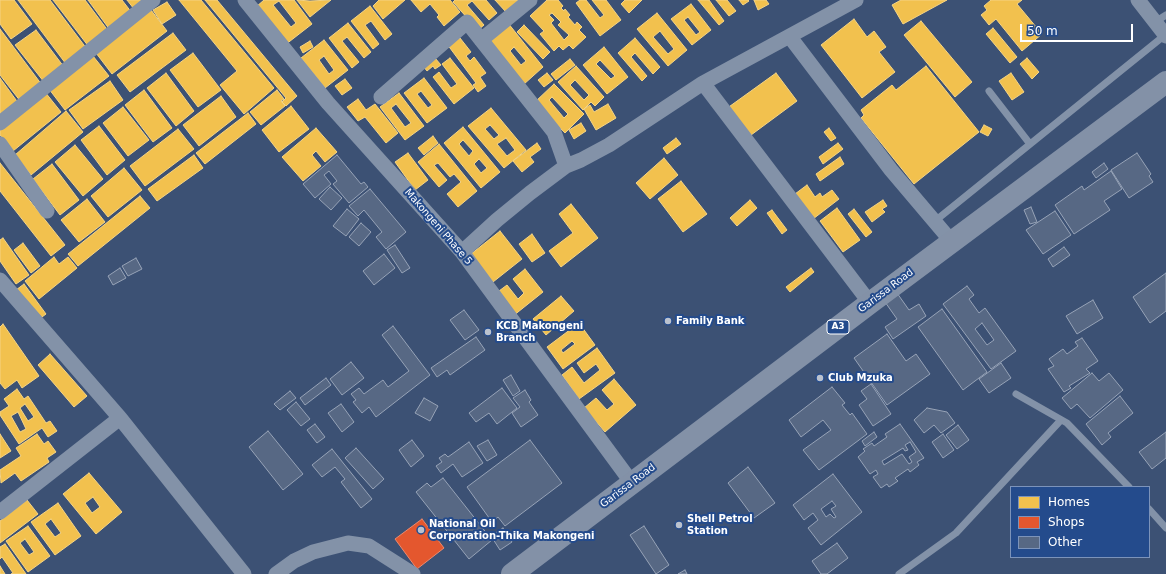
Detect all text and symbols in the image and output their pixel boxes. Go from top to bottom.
scale bar [1022,16,1135,42]
text: 50 m [1027,24,1058,38]
street label: Makongeni Phase 5 [402,187,474,267]
street label: Garissa Road [856,266,916,316]
place label: Family Bank [676,315,744,327]
marker: Family Bank [663,316,673,326]
place label: KCB Makongeni Branch [496,320,583,344]
road number: A3 [827,320,849,334]
marker: KCB Makongeni Branch [483,327,493,337]
place label: Club Mzuka [828,372,893,384]
marker: Club Mzuka [815,373,825,383]
street label: Garissa Road [598,461,658,511]
legend [1010,486,1150,558]
text: Homes [1048,495,1090,509]
place label: Shell Petrol Station [687,513,753,536]
text: Shops [1048,515,1084,529]
place label: National Oil Corporation-Thika Makongeni [429,518,595,542]
marker: Shell Petrol Station [674,520,684,530]
marker: National Oil Corporation-Thika Makongeni [416,525,426,535]
text: Other [1048,535,1082,549]

